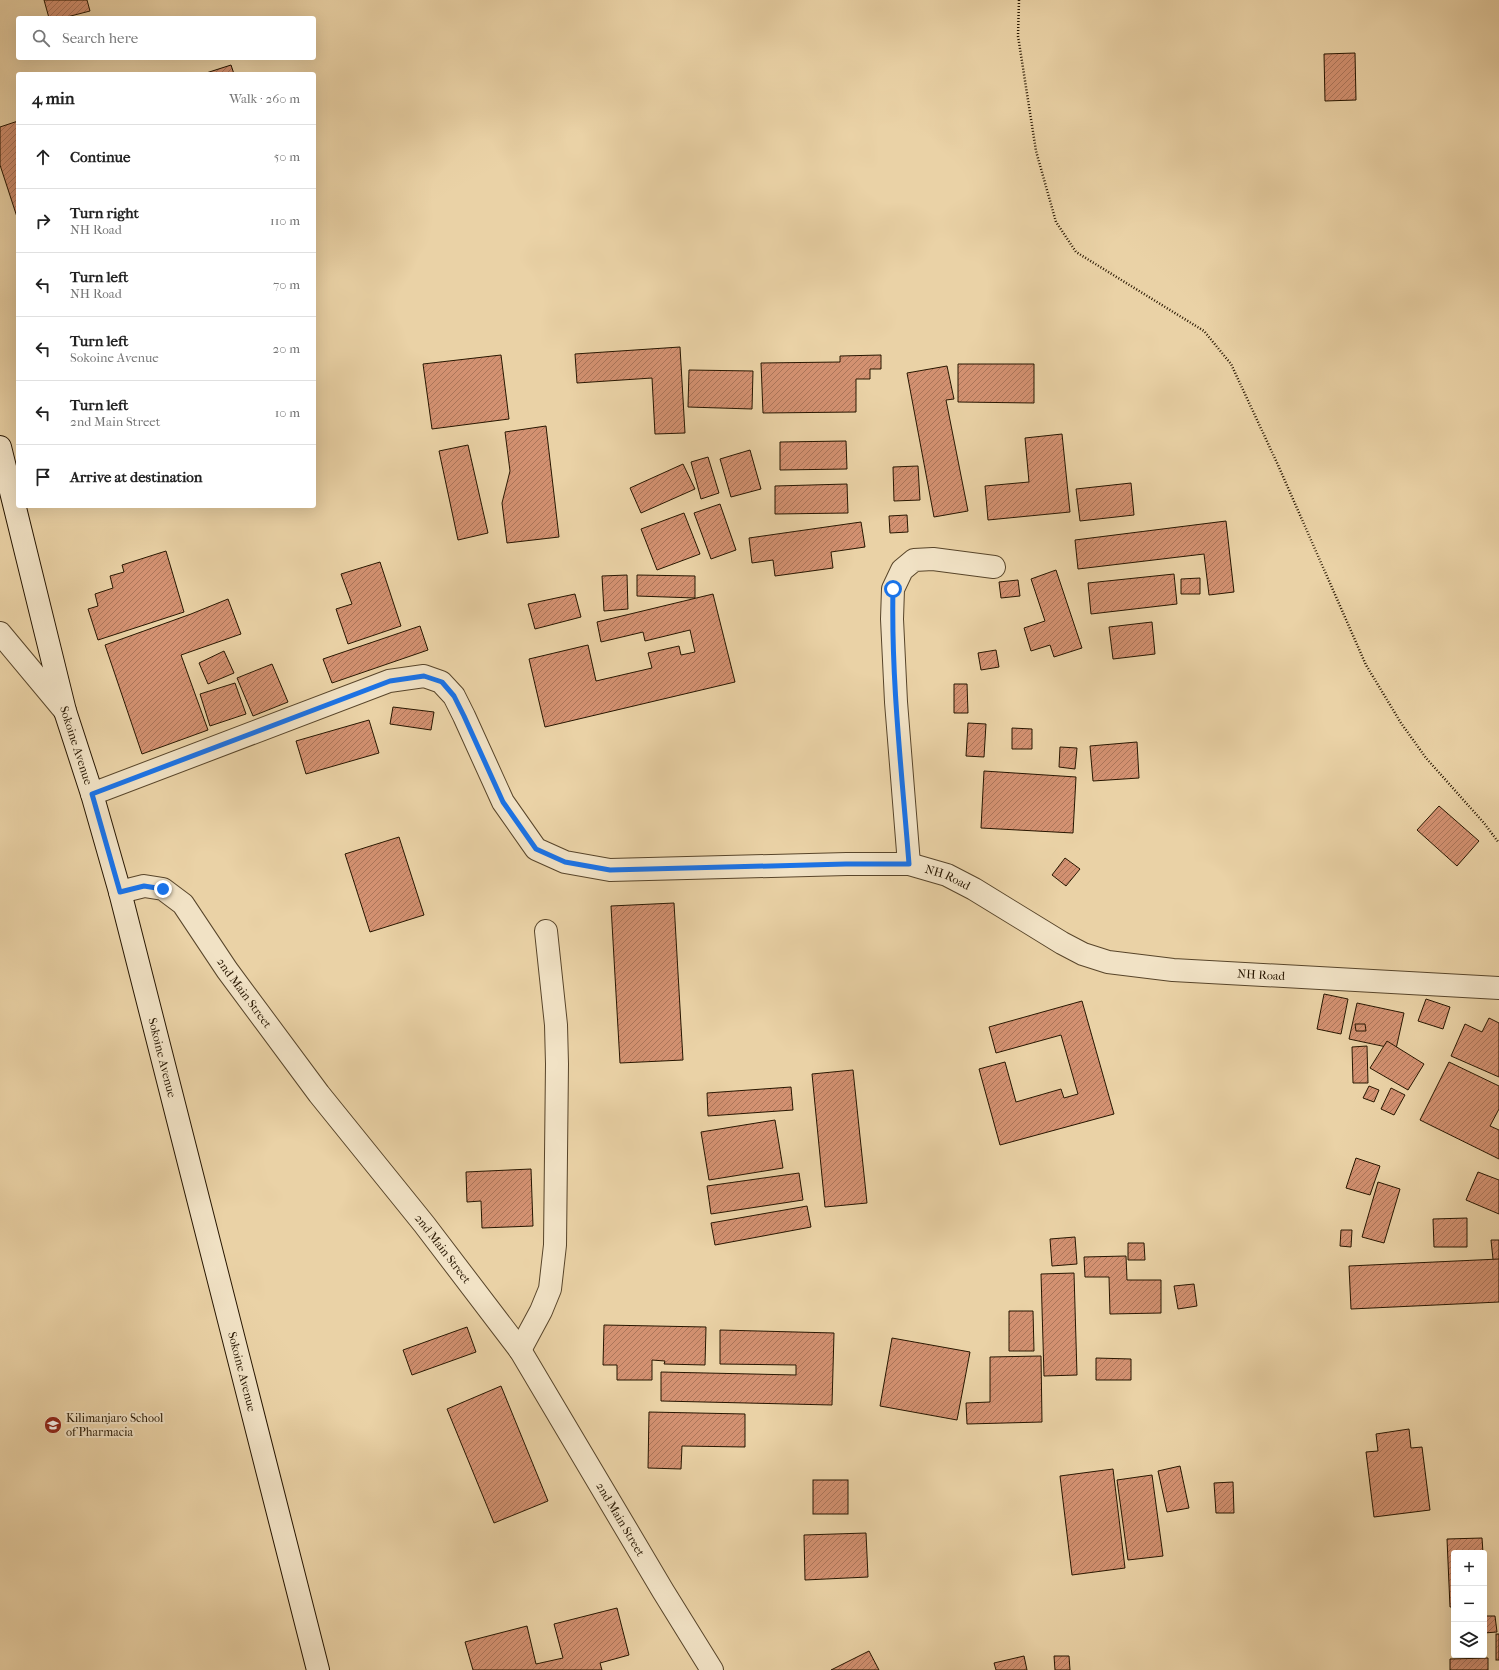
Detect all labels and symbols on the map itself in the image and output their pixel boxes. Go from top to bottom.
route start [884,580,902,598]
street label: Sokoine Avenue [57,705,96,787]
street label: NH Road [923,862,973,893]
route end [154,880,172,898]
street label: 2nd Main Street [214,955,275,1031]
street label: NH Road [1237,967,1286,983]
street label: Sokoine Avenue [145,1016,179,1099]
street label: 2nd Main Street [412,1211,474,1287]
street label: Sokoine Avenue [225,1330,259,1413]
place label: Kilimanjaro School of Pharmacia [66,1411,164,1439]
school or university icon: Kilimanjaro School of Pharmacia [43,1415,63,1435]
street label: 2nd Main Street [593,1480,648,1559]

